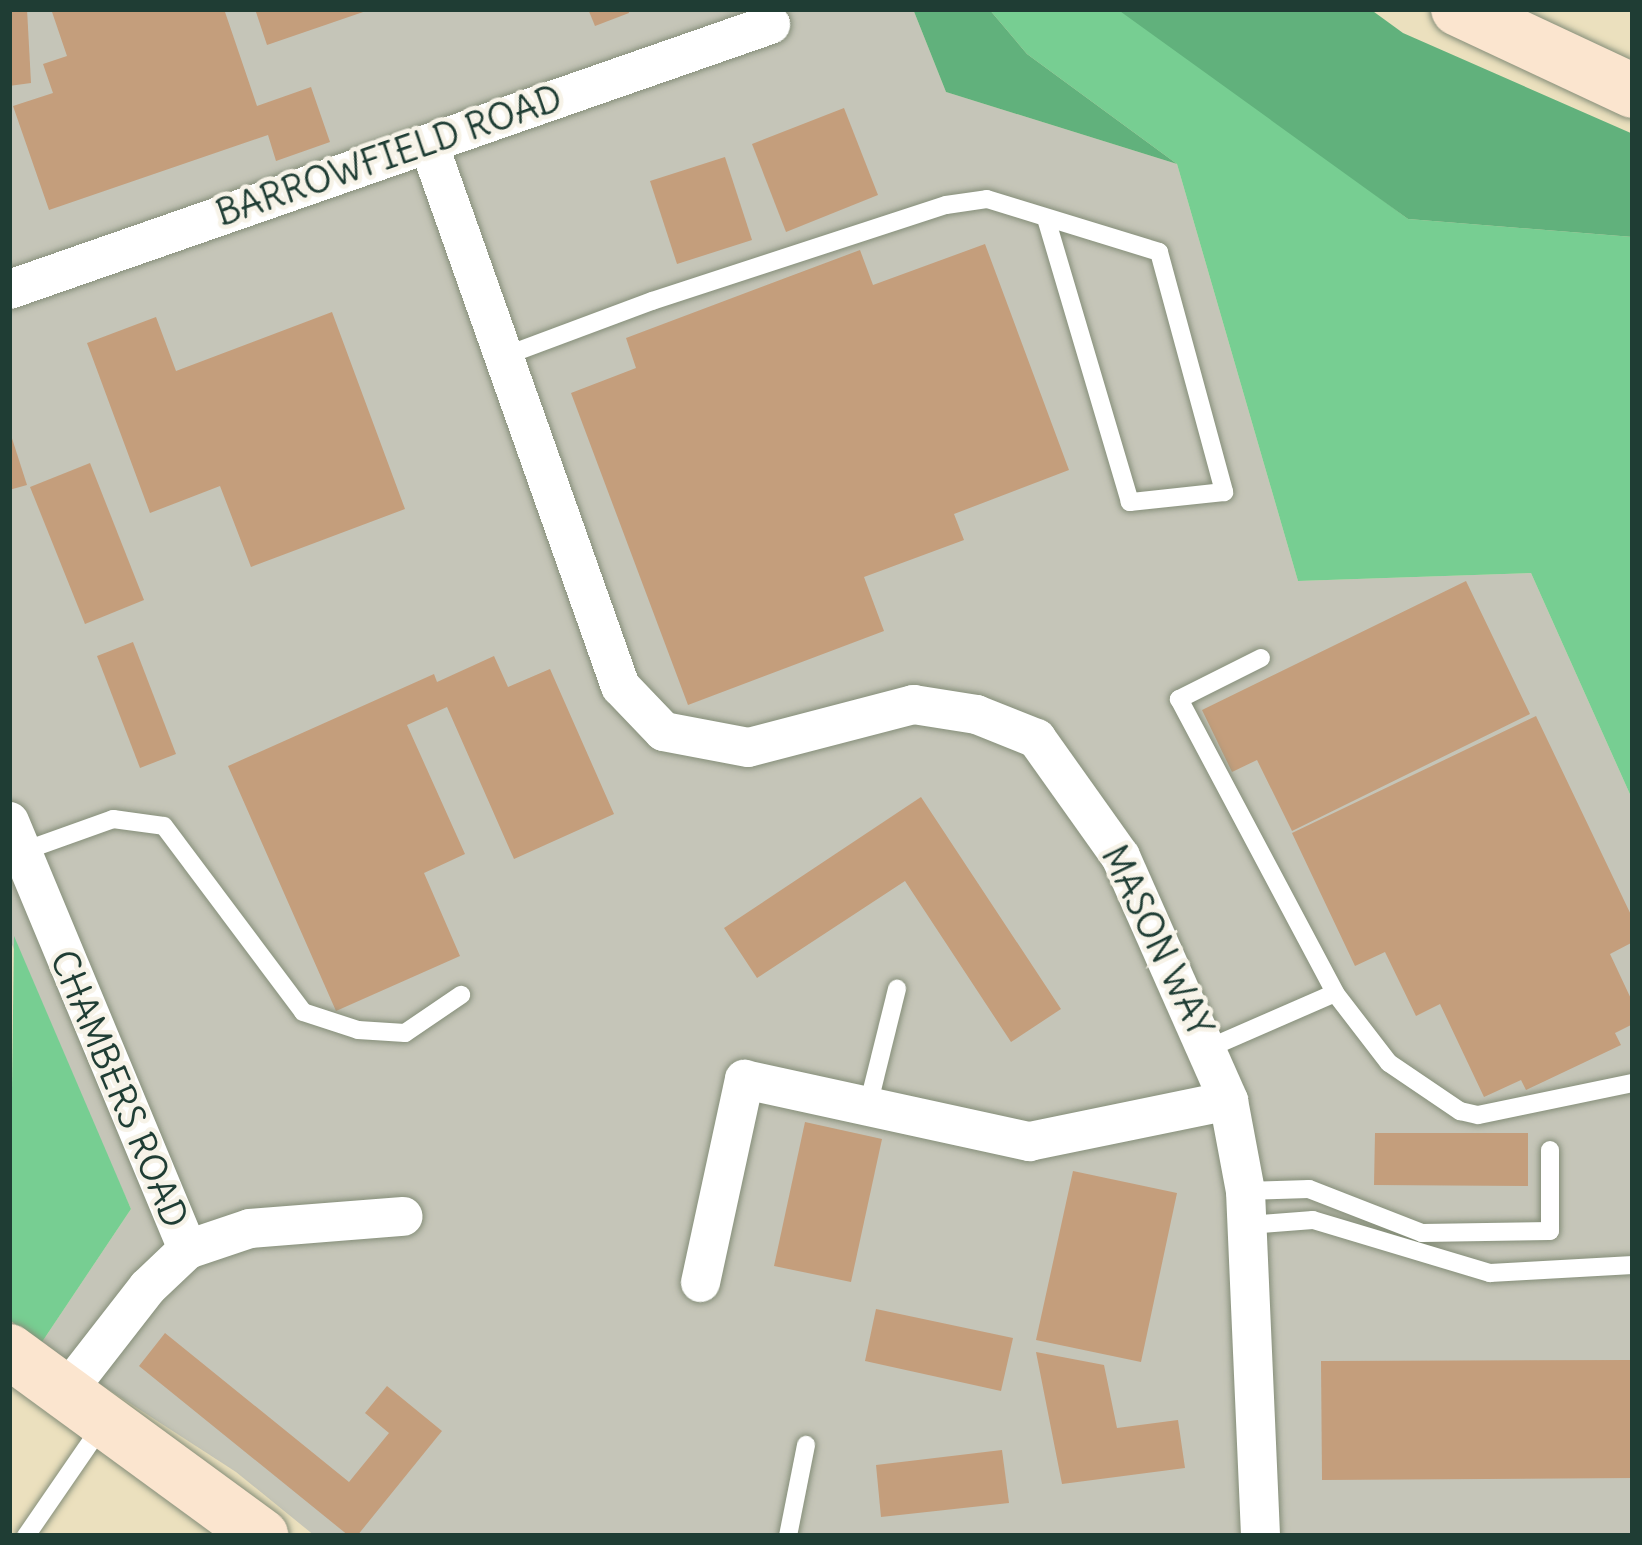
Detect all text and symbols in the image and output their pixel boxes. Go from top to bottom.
street label: BARROWFIELD ROAD [210,77,568,235]
street label: MASON WAY [1092,838,1222,1044]
street label: CHAMBERS ROAD [41,944,197,1234]

